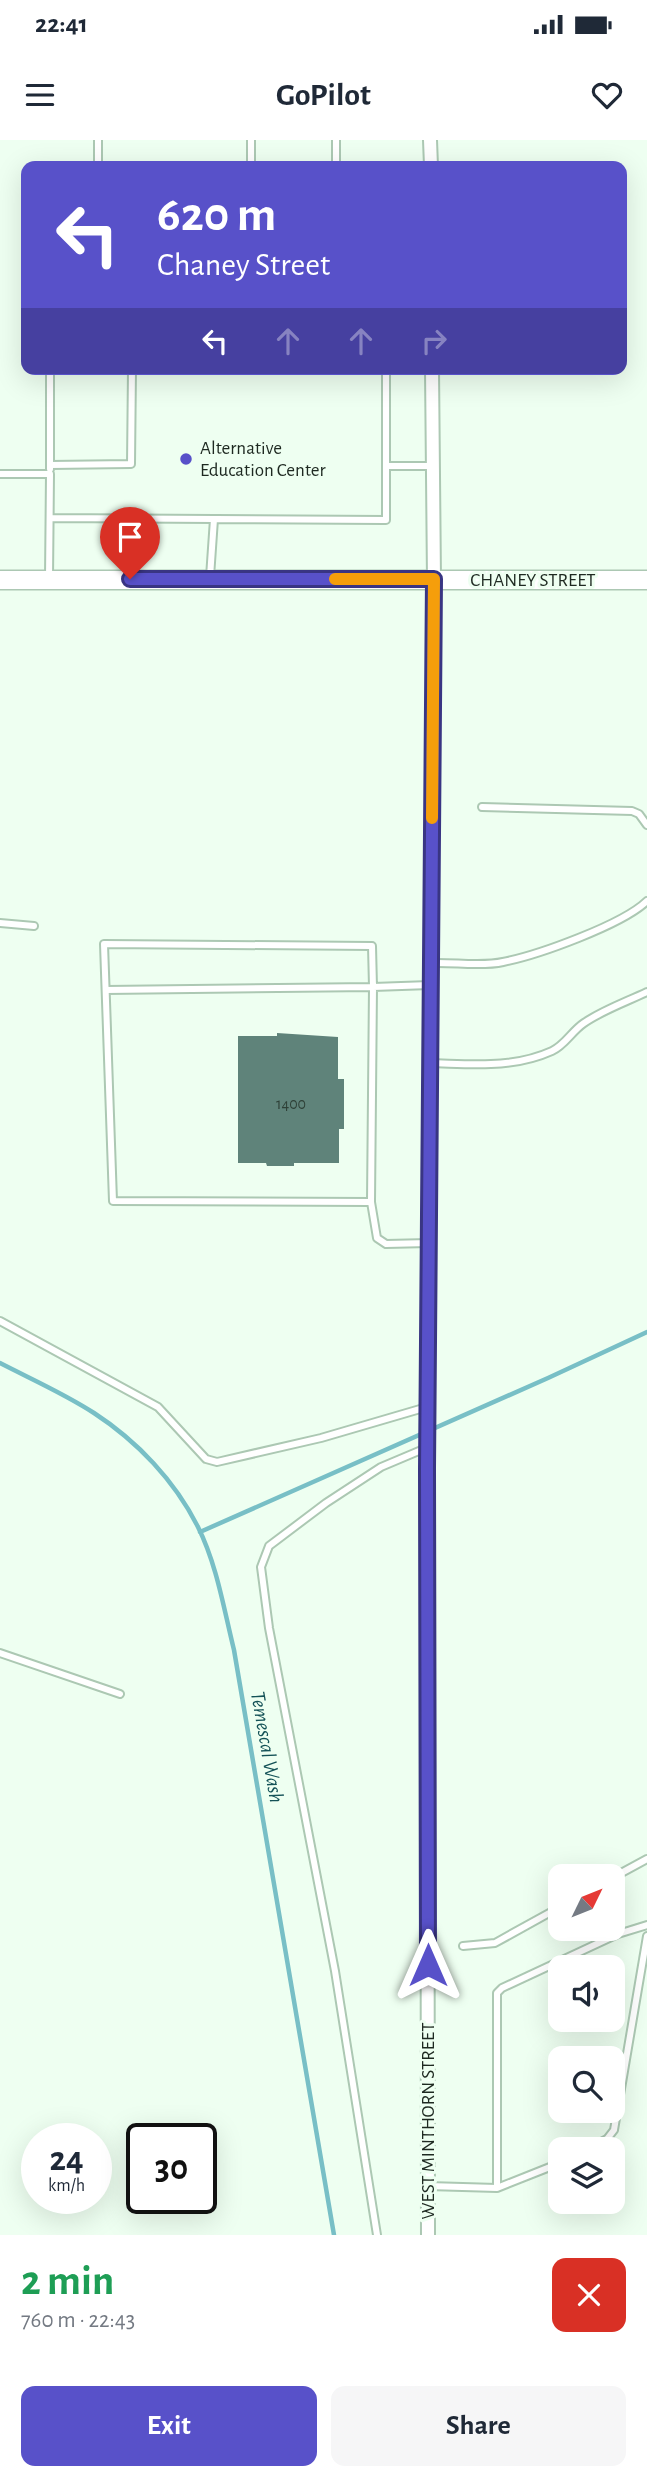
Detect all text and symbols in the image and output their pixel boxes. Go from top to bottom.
text: 22:41 [35,11,88,37]
icon: menu [21,76,59,114]
icon: heart [588,76,626,114]
text: GoPilot [276,79,371,111]
icon: left [42,189,133,280]
text: 620 m [157,191,276,240]
text: Chaney Street [157,249,330,281]
icon: left [196,322,234,360]
icon: ahead [269,322,307,360]
icon: ahead [342,322,380,360]
icon: right [415,322,453,360]
place label: Alternative Education Center [200,439,326,480]
marker: Alternative Education Center [178,451,194,467]
pin [100,507,160,579]
icon: arrive [111,518,149,556]
street label: CHANEY STREET [470,571,596,590]
house number: 1400 [276,1096,306,1112]
water label: Temescal Wash [247,1690,287,1804]
north arrow [548,1864,625,1941]
map controls [548,1864,625,2214]
position arrow [391,1928,465,2002]
button: sound [548,1955,625,2032]
street label: WEST MINTHORN STREET [419,2023,438,2219]
button: search [548,2046,625,2123]
speed limit sign: 30 [126,2123,217,2214]
button: layers [548,2137,625,2214]
text: 24 [49,2142,84,2177]
text: km/h [48,2177,85,2195]
button: close [552,2258,626,2332]
text: 2 min [21,2260,114,2302]
text: 760 m · 22:43 [21,2309,135,2332]
button: Exit [21,2386,317,2466]
button: Share [331,2386,626,2466]

